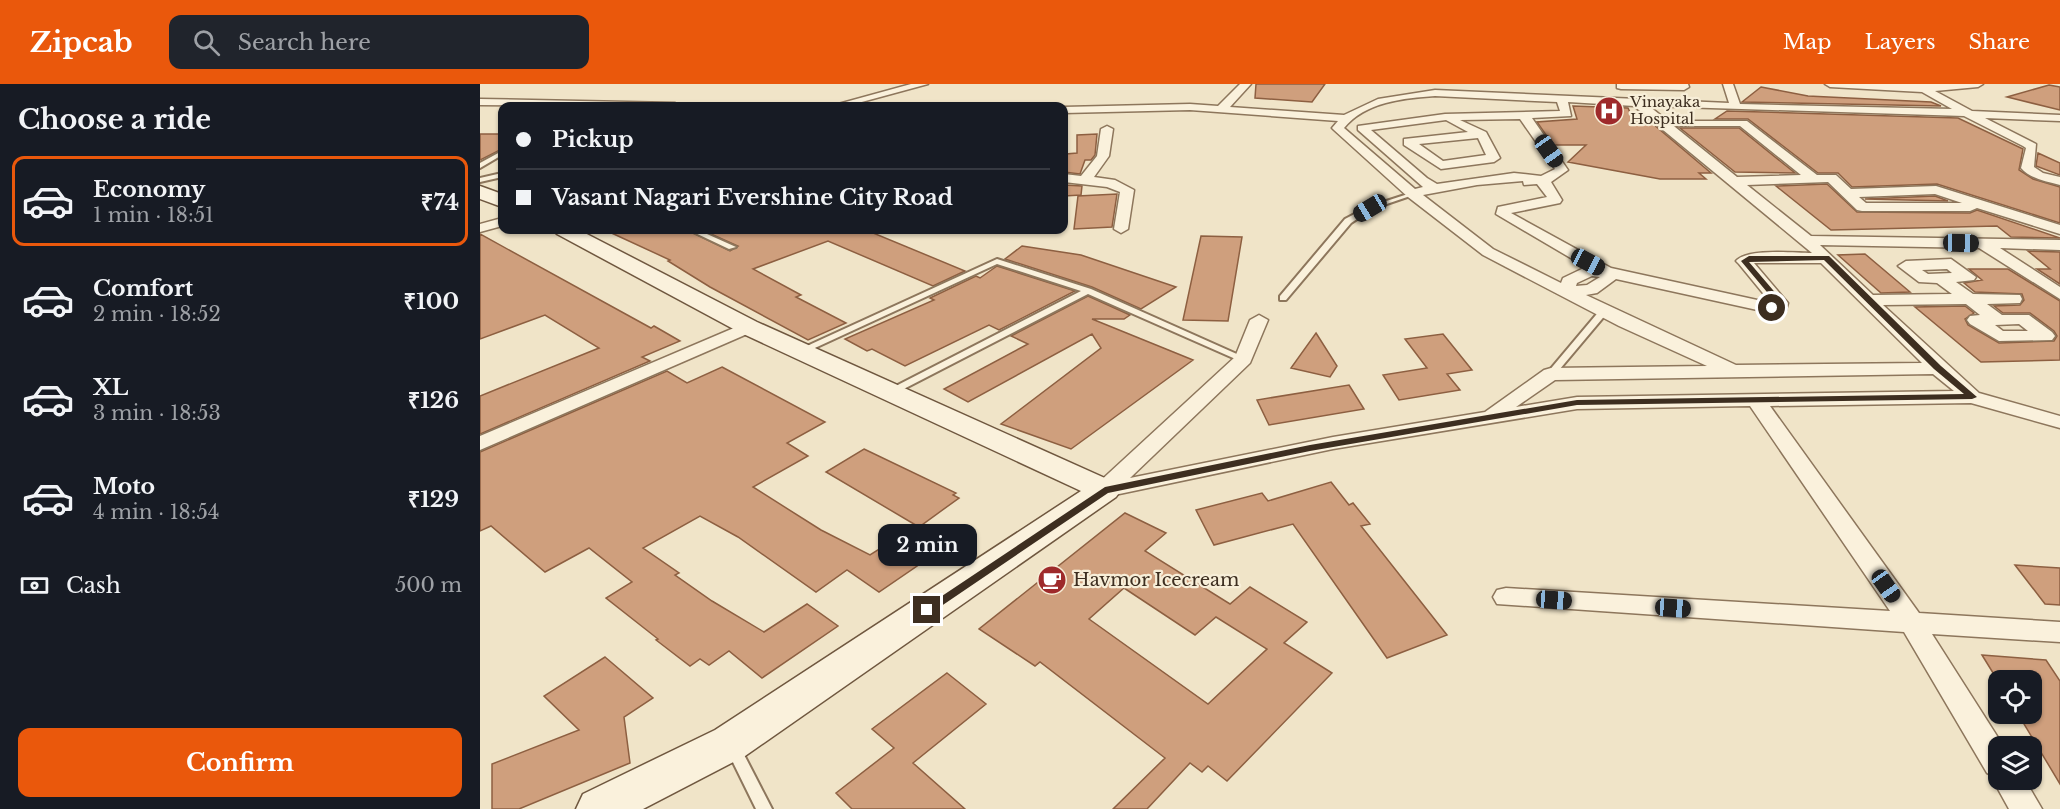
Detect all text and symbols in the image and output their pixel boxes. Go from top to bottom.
search box [169,15,589,69]
text: Zipcab [30,25,133,60]
icon: search [190,26,223,59]
text: Search here [238,29,371,56]
text: Map [1783,29,1832,55]
text: Layers [1865,29,1936,55]
text: Share [1969,29,2030,55]
place label: Vinayaka Hospital [1629,92,1701,128]
hospital icon: Vinayaka Hospital [1593,95,1625,127]
text: Choose a ride [18,103,211,136]
text: Pickup [552,126,634,153]
car [1531,131,1567,171]
icon: car [21,174,75,228]
text: Economy [93,176,205,203]
text: Vasant Nagari Evershine City Road [552,184,953,211]
text: ₹74 [421,189,459,216]
car [1350,191,1390,225]
text: 1 min · 18:51 [93,203,214,227]
car [1943,234,1979,252]
car [1568,246,1608,278]
icon: car [21,273,75,327]
text: Comfort [93,275,193,302]
text: ₹100 [404,288,459,315]
route start [1758,294,1785,321]
text: 2 min · 18:52 [93,302,221,326]
icon: car [21,372,75,426]
text: XL [93,374,128,401]
text: ₹126 [408,387,459,414]
text: 3 min · 18:53 [93,401,221,425]
icon: car [21,471,75,525]
text: Moto [93,473,155,500]
text: ₹129 [408,486,459,513]
text: 4 min · 18:54 [93,500,219,524]
callout: 2 min [878,523,976,565]
text: 2 min [896,533,959,557]
cafe icon: Havmor Icecream [1036,564,1068,596]
car [1868,566,1904,606]
icon: cash [18,569,51,602]
place label: Havmor Icecream [1073,569,1239,591]
text: Cash [66,572,121,599]
text: 500 m [395,573,462,597]
car [1535,590,1573,610]
route end [913,596,940,623]
car [1654,598,1692,618]
map controls [1988,670,2042,790]
button: locate [1988,670,2042,724]
button: Confirm [18,728,462,797]
button: layers [1988,736,2042,790]

